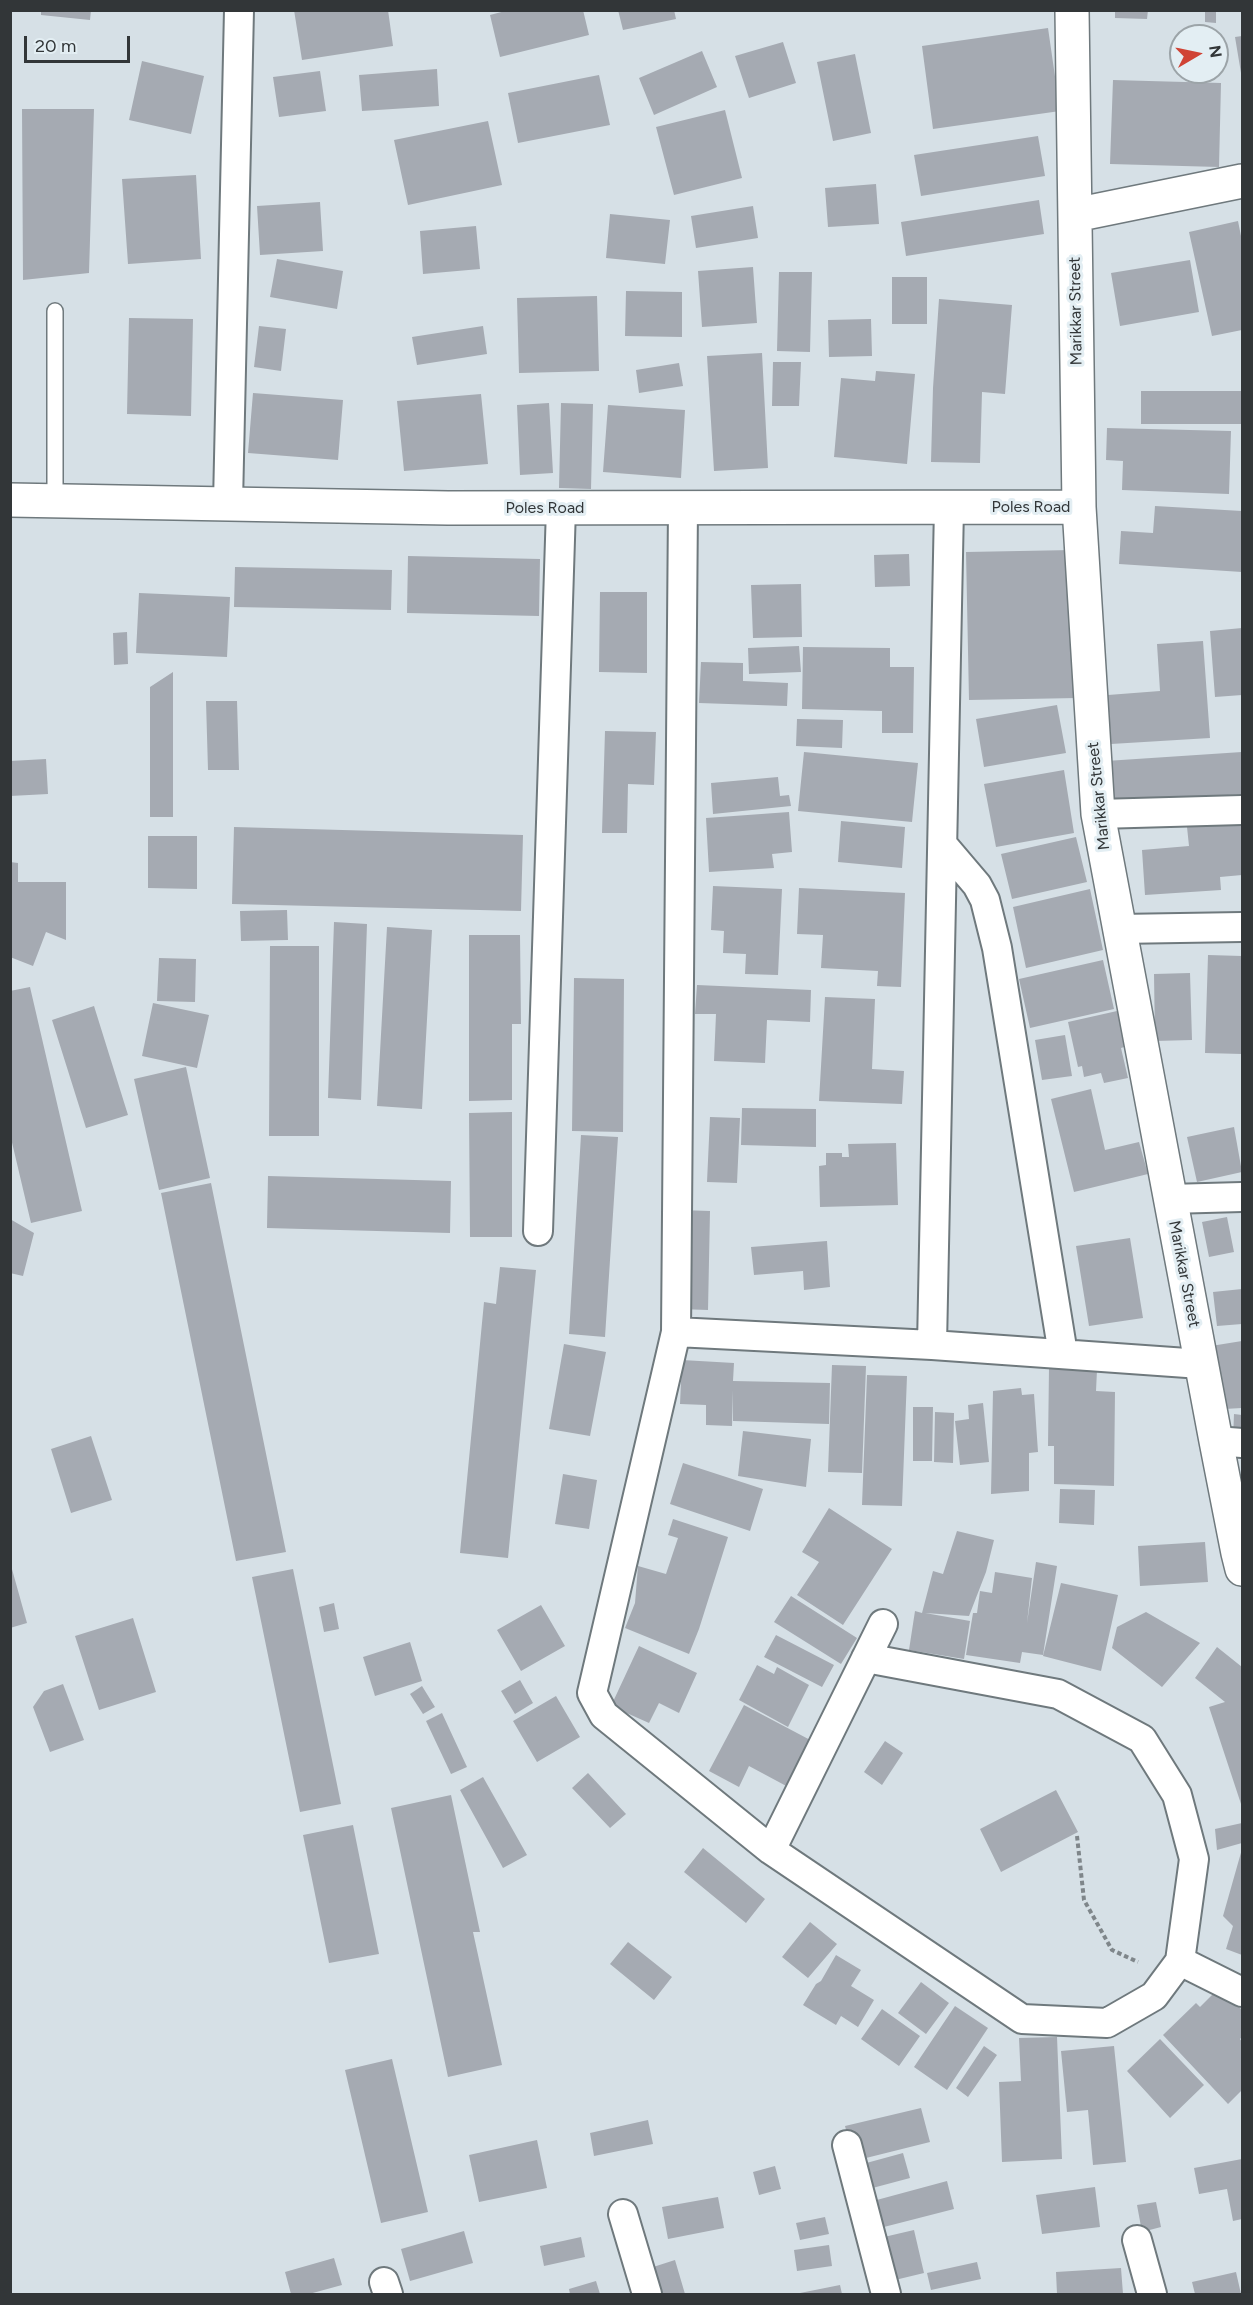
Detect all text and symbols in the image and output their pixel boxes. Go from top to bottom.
scale bar [27,24,134,62]
north arrow [1169,24,1229,84]
text: 20 m [35,35,76,57]
text: N [1205,44,1226,59]
street label: Marikkar Street [1065,257,1087,365]
street label: Poles Road [992,497,1070,517]
street label: Poles Road [506,498,584,518]
street label: Marikkar Street [1084,741,1114,851]
street label: Marikkar Street [1164,1219,1204,1329]

